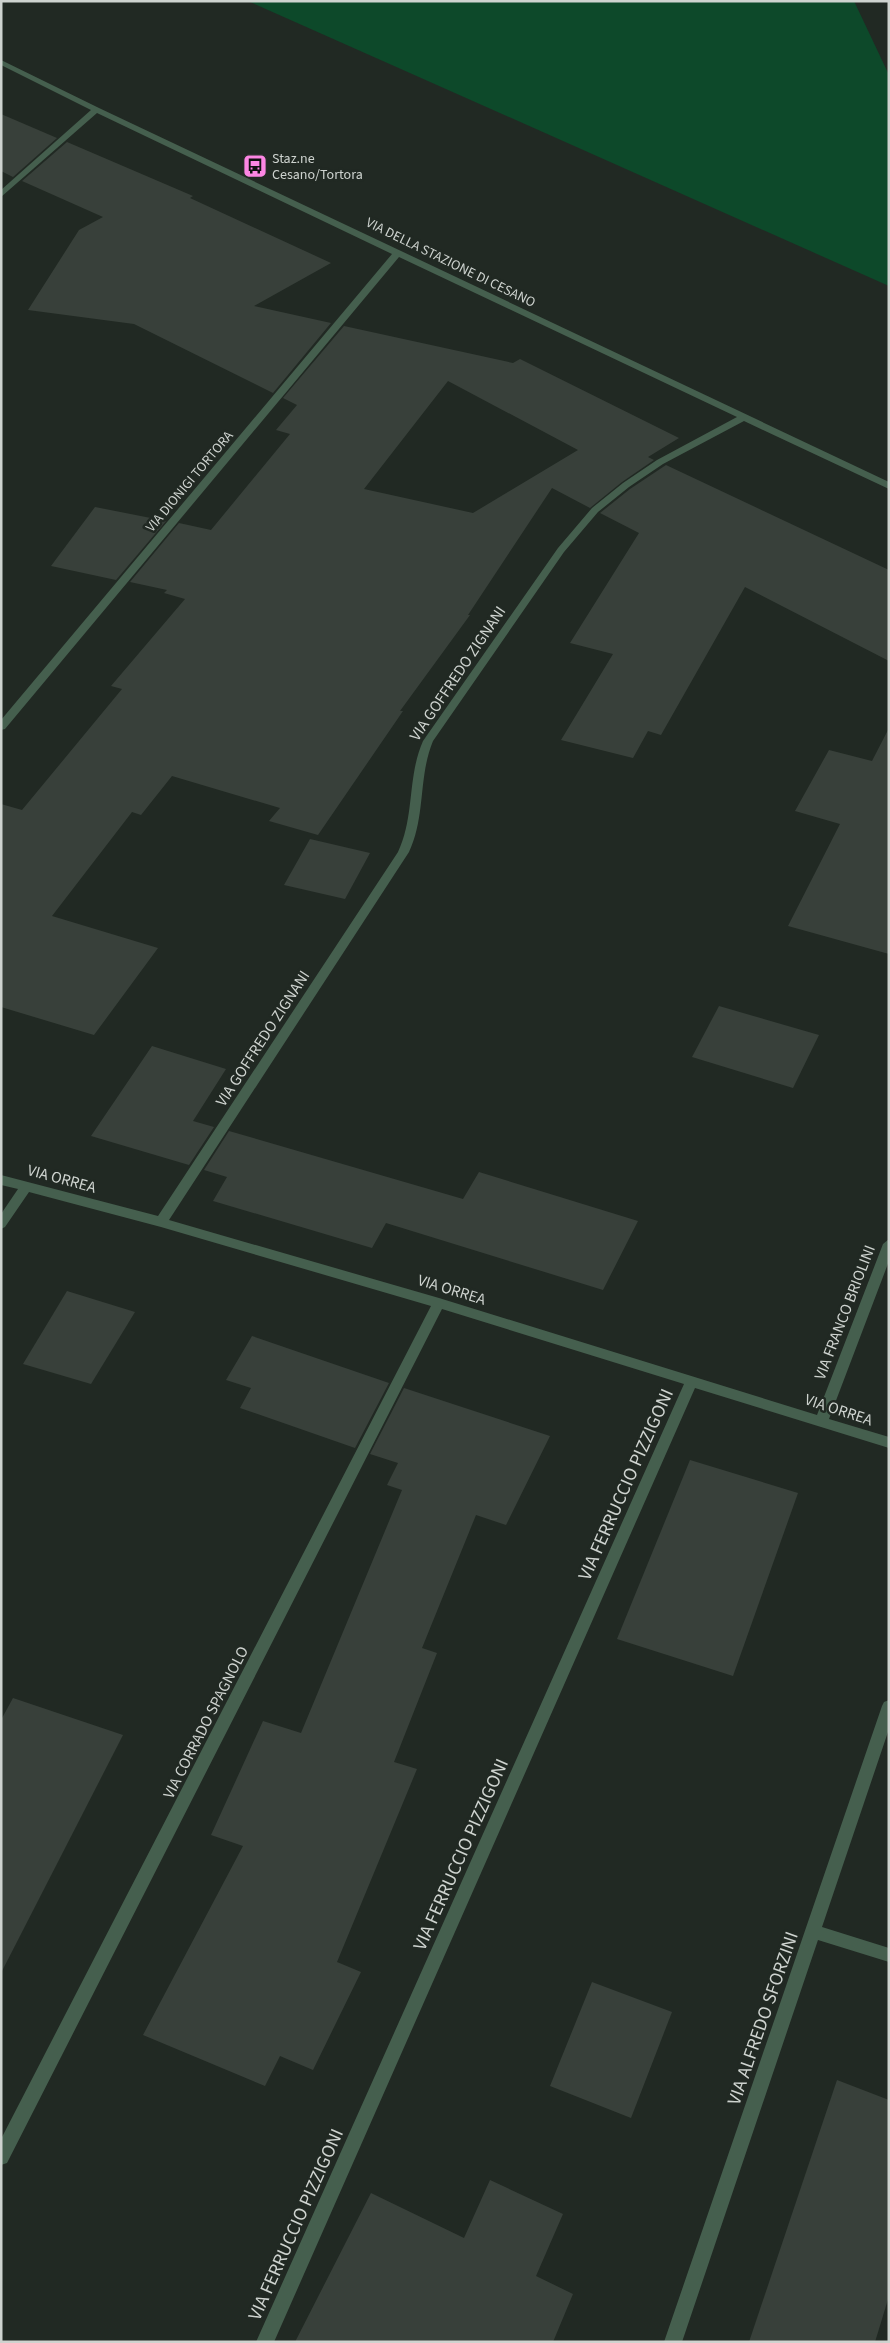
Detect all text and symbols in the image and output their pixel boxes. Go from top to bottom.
place label: Staz.ne Cesano/Tortora [272,149,363,185]
bus stop icon: Staz.ne Cesano/Tortora [242,153,268,179]
street label: VIA DELLA STAZIONE DI CESANO [362,213,539,313]
street label: VIA DIONIGI TORTORA [141,426,238,537]
street label: VIA GOFFREDO ZIGNANI [404,602,511,745]
street label: VIA GOFFREDO ZIGNANI [211,966,315,1111]
street label: VIA ORREA [25,1159,99,1199]
street label: VIA FRANCO BRIOLINI [809,1242,881,1383]
street label: VIA ORREA [415,1269,489,1311]
street label: VIA FERRUCCIO PIZZIGONI [572,1384,681,1585]
street label: VIA ORREA [802,1389,876,1431]
street label: VIA CORRADO SPAGNOLO [158,1642,254,1802]
street label: VIA FERRUCCIO PIZZIGONI [407,1754,516,1955]
street label: VIA ALFREDO SFORZINI [721,1928,806,2109]
street label: VIA FERRUCCIO PIZZIGONI [242,2124,351,2325]

